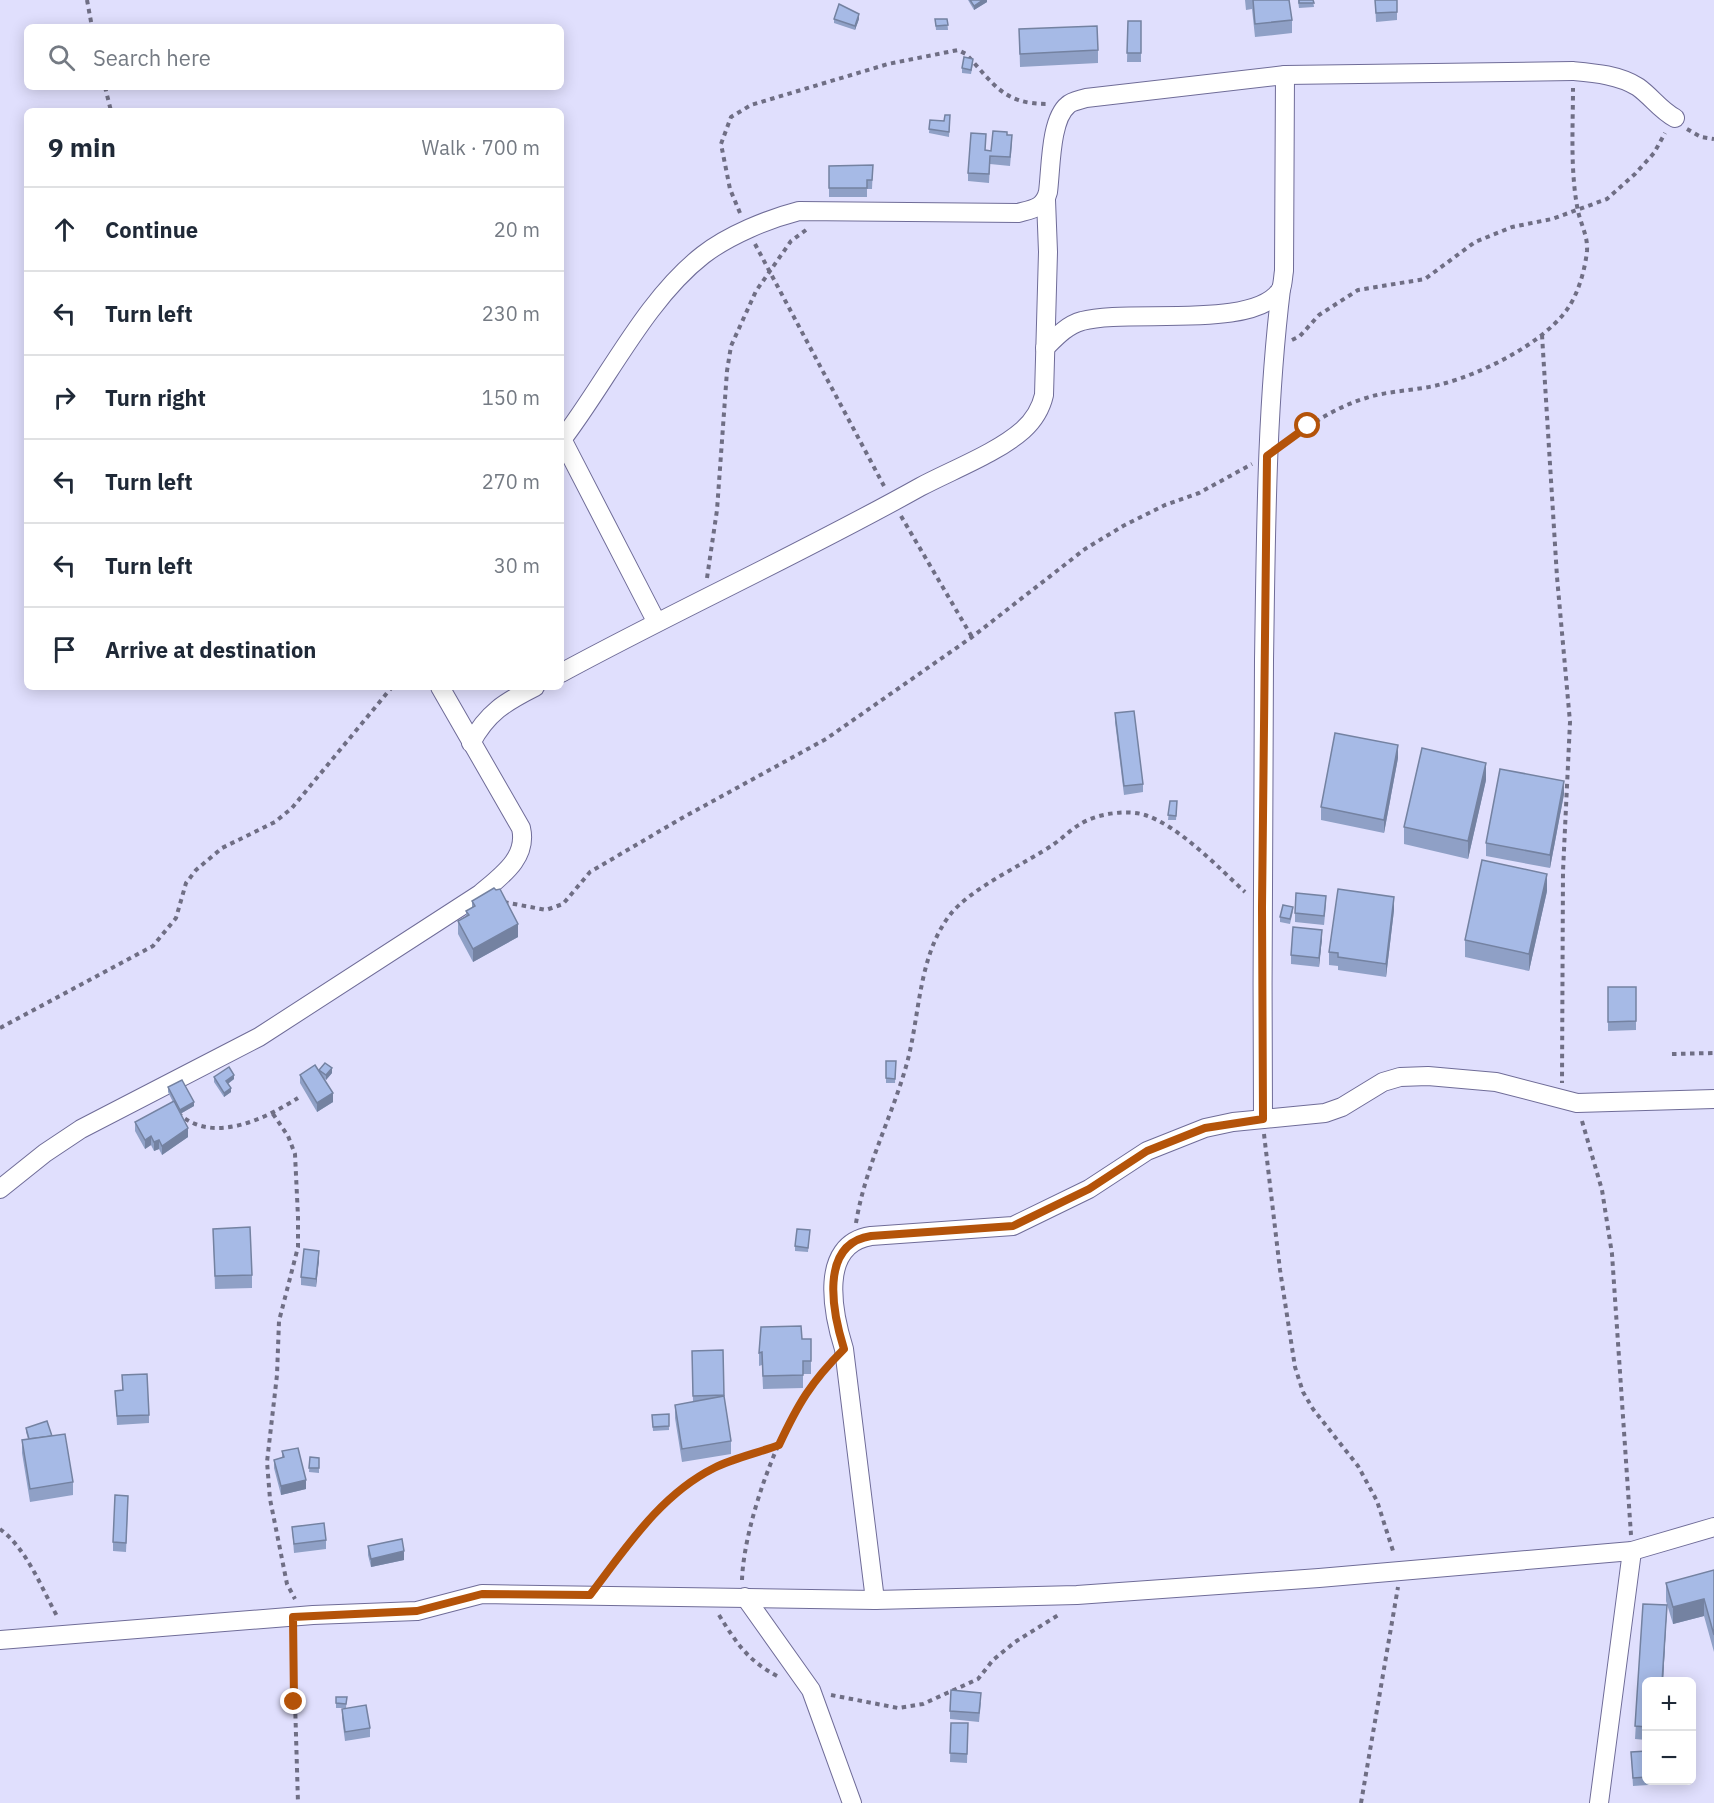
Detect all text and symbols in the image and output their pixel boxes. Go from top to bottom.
search box [24,24,564,90]
icon: search [45,41,78,74]
text: Search here [93,43,211,72]
text: 9 min [48,130,116,164]
text: Walk · 700 m [422,134,540,161]
icon: ahead [48,213,81,246]
text: Continue [105,215,198,244]
text: 20 m [494,216,540,243]
icon: left [48,297,81,330]
text: Turn left [105,299,193,328]
text: 230 m [482,300,540,327]
icon: right [48,381,81,414]
text: Turn right [105,383,206,412]
text: 150 m [482,384,540,411]
route start [1294,412,1320,438]
icon: left [48,465,81,498]
text: Turn left [105,467,193,496]
text: 270 m [482,468,540,495]
icon: left [48,549,81,582]
text: Turn left [105,551,193,580]
text: 30 m [494,552,540,579]
icon: arrive [48,633,81,666]
text: Arrive at destination [105,635,316,664]
map controls [1642,1677,1696,1785]
button: + [1642,1677,1696,1731]
route end [280,1688,306,1714]
button: − [1642,1731,1696,1785]

